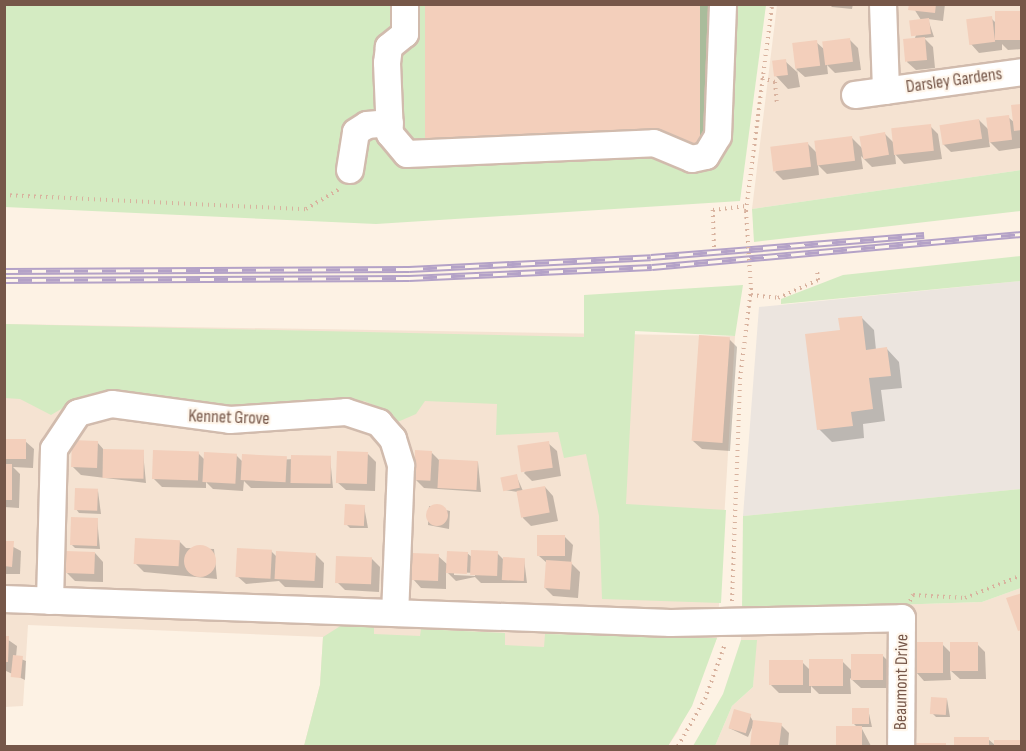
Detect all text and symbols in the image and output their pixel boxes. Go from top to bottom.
street label: Darsley Gardens [905,64,1003,98]
street label: Kennet Grove [188,406,270,430]
street label: Beaumont Drive [890,634,914,730]

